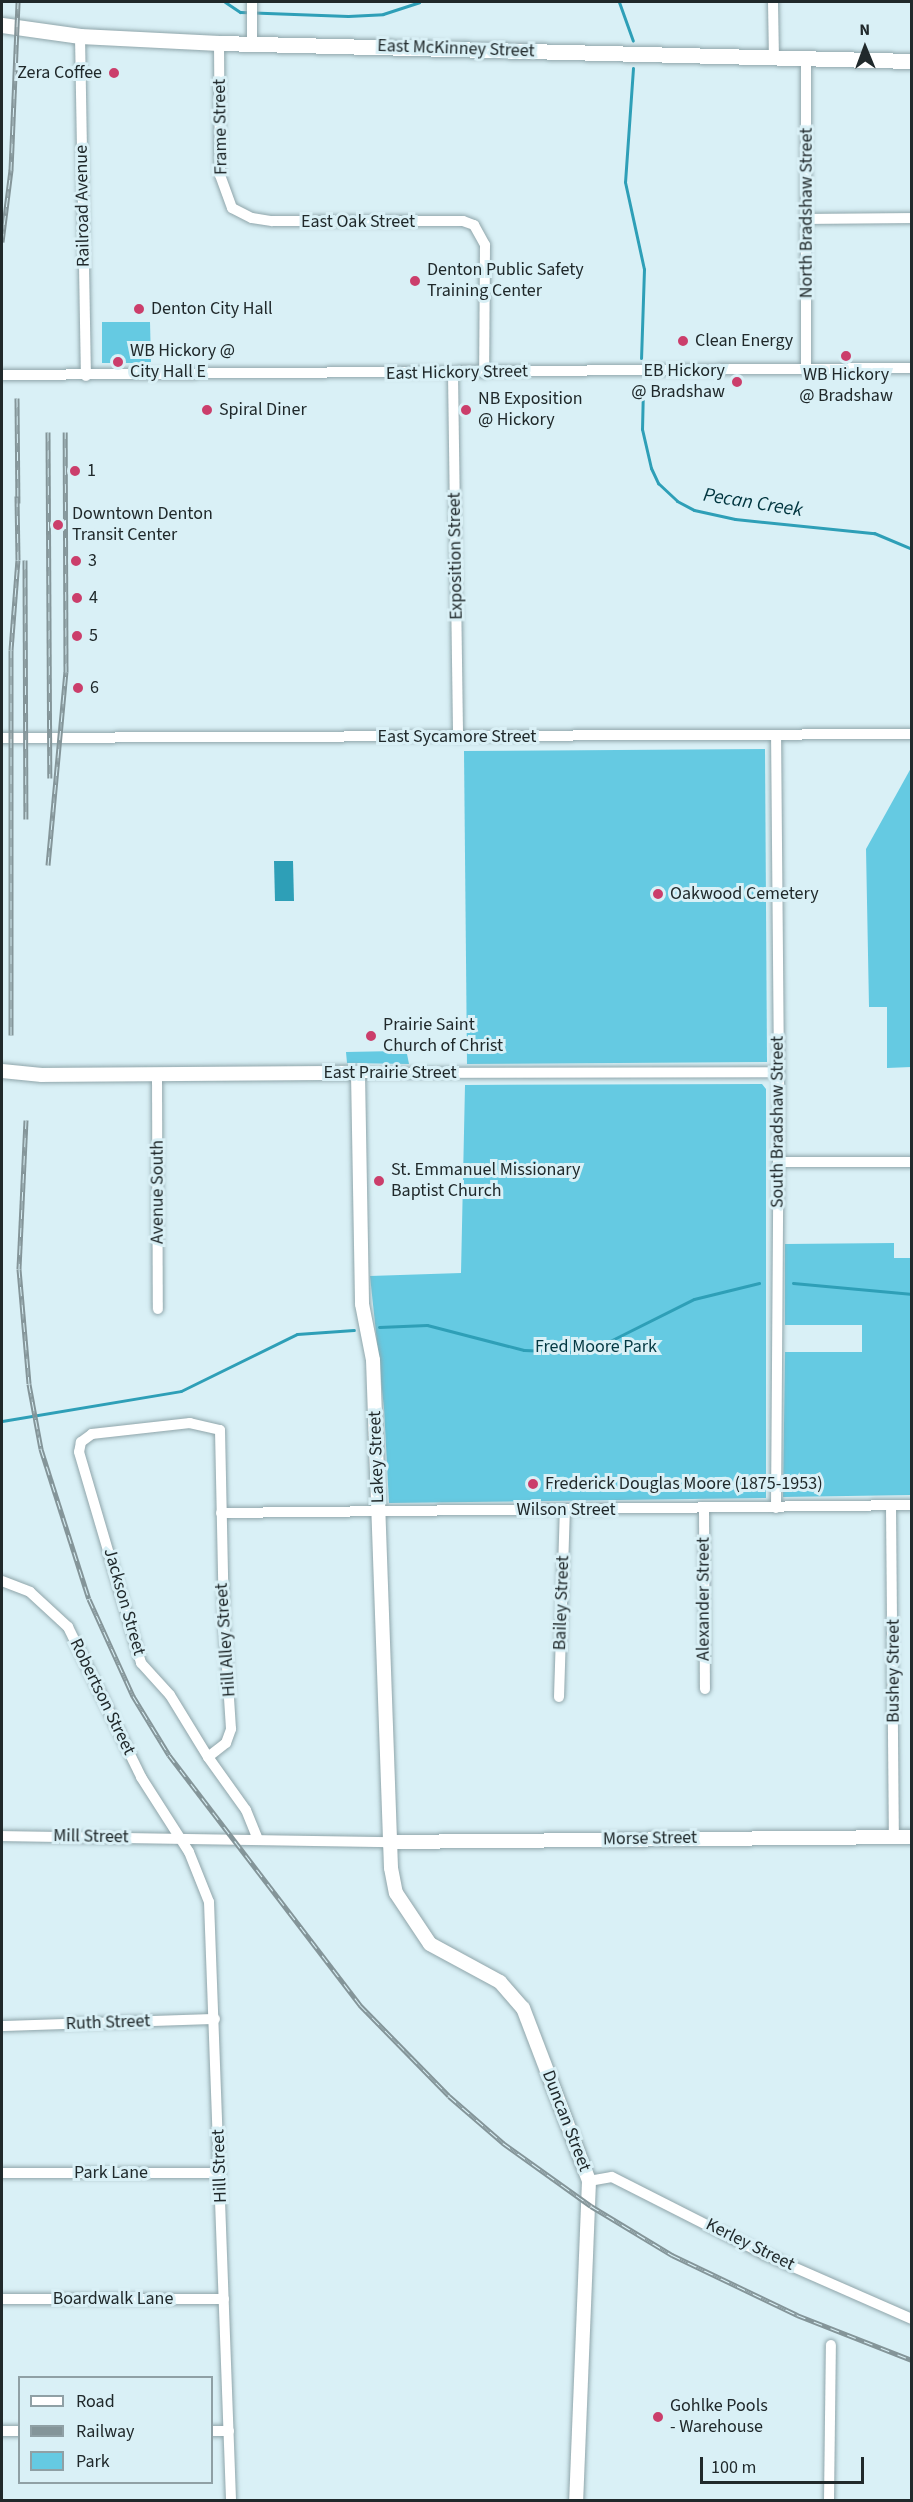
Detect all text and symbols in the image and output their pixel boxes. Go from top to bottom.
north arrow [835,18,895,78]
text: N [859,19,870,41]
street label: East McKinney Street [377,35,535,63]
place label: Zera Coffee [17,62,102,84]
marker: Zera Coffee [107,66,121,80]
street label: Frame Street [209,79,233,175]
street label: North Bradshaw Street [796,128,818,298]
street label: Railroad Avenue [71,145,95,267]
street label: East Oak Street [301,211,415,233]
place label: Denton Public Safety Training Center [427,260,584,302]
marker: Denton Public Safety Training Center [408,274,422,288]
place label: Denton City Hall [151,298,273,320]
marker: Denton City Hall [132,302,146,316]
place label: Clean Energy [695,330,793,352]
marker: Clean Energy [676,334,690,348]
place label: WB Hickory @ City Hall E [130,341,235,384]
marker: WB Hickory @ Bradshaw [839,349,853,363]
marker: WB Hickory @ City Hall E [111,355,125,369]
street label: East Hickory Street [386,361,528,385]
place label: EB Hickory @ Bradshaw [631,361,725,404]
place label: WB Hickory @ Bradshaw [799,365,893,407]
marker: EB Hickory @ Bradshaw [730,375,744,389]
place label: NB Exposition @ Hickory [478,389,583,432]
place label: Spiral Diner [219,399,307,421]
marker: Spiral Diner [200,403,214,417]
marker: NB Exposition @ Hickory [459,403,473,417]
place label: 1 [87,460,96,482]
marker: 1 [68,464,82,478]
water label: Pecan Creek [702,483,804,523]
street label: Exposition Street [444,492,468,620]
place label: Downtown Denton Transit Center [72,504,213,546]
marker: Downtown Denton Transit Center [49,516,67,534]
place label: 3 [88,550,97,572]
marker: 3 [69,554,83,568]
place label: 4 [89,587,98,609]
marker: 4 [70,591,84,605]
place label: 5 [89,625,98,647]
marker: 5 [70,629,84,643]
place label: 6 [90,677,99,699]
marker: 6 [71,681,85,695]
street label: East Sycamore Street [378,726,536,748]
place label: Oakwood Cemetery [670,883,819,905]
marker: Oakwood Cemetery [651,887,665,901]
place label: Prairie Saint Church of Christ [383,1015,503,1058]
marker: Prairie Saint Church of Christ [364,1029,378,1043]
street label: South Bradshaw Street [767,1036,789,1208]
street label: East Prairie Street [323,1062,457,1084]
street label: Avenue South [147,1140,169,1244]
place label: St. Emmanuel Missionary Baptist Church [391,1160,580,1202]
marker: St. Emmanuel Missionary Baptist Church [372,1174,386,1188]
park label: Fred Moore Park [535,1336,657,1358]
street label: Lakey Street [365,1410,389,1504]
place label: Frederick Douglas Moore (1875-1953) [545,1473,823,1495]
marker: Frederick Douglas Moore (1875-1953) [526,1477,540,1491]
street label: Wilson Street [516,1499,616,1521]
street label: Alexander Street [693,1537,715,1661]
street label: Jackson Street [98,1546,150,1658]
street label: Bailey Street [550,1555,574,1651]
street label: Hill Alley Street [211,1582,241,1698]
street label: Bushey Street [883,1619,905,1723]
street label: Robertson Street [65,1635,139,1759]
street label: Mill Street [53,1826,129,1848]
street label: Morse Street [603,1827,697,1851]
street label: Ruth Street [65,2011,151,2035]
street label: Duncan Street [537,2067,595,2175]
street label: Hill Street [208,2129,232,2203]
street label: Park Lane [74,2162,148,2184]
street label: Kerley Street [702,2214,798,2276]
street label: Boardwalk Lane [53,2288,173,2310]
legend [18,2376,213,2484]
text: Road [76,2389,115,2414]
place label: Gohlke Pools - Warehouse [670,2396,768,2438]
marker: Gohlke Pools - Warehouse [651,2410,665,2424]
text: Railway [76,2419,135,2444]
scale bar [703,2445,866,2483]
text: Park [76,2449,110,2474]
text: 100 m [711,2455,756,2480]

